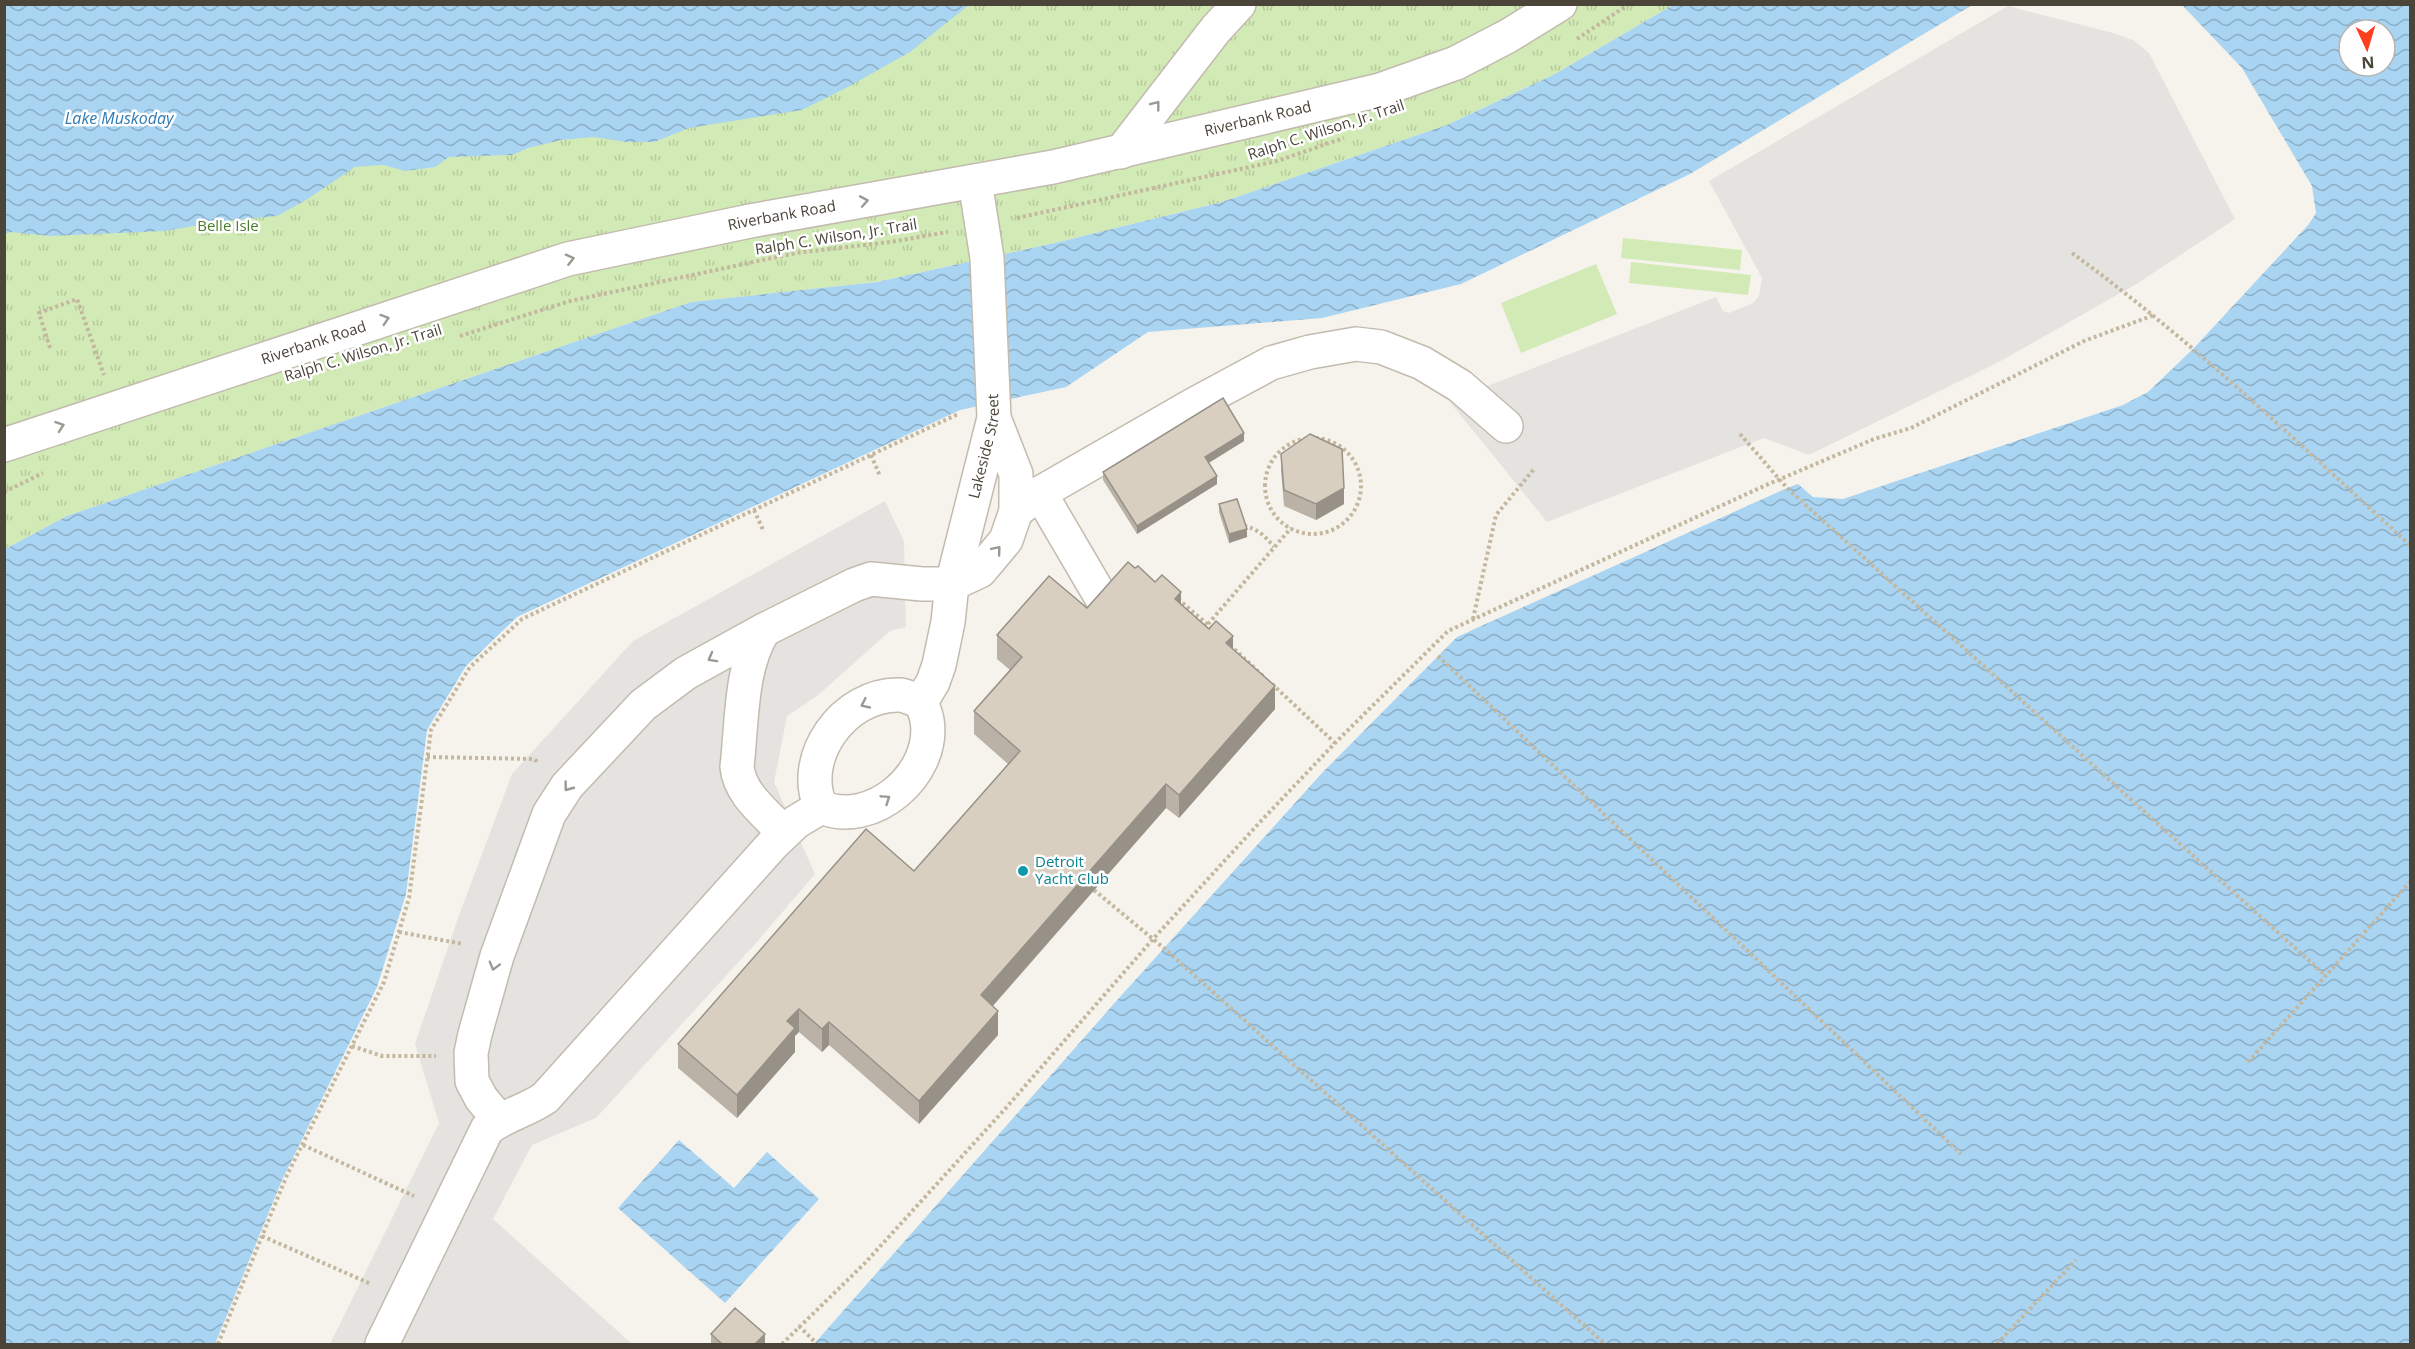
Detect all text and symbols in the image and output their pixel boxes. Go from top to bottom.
north arrow [2337,18,2397,78]
text: N [2361,52,2375,74]
street label: Ralph C. Wilson, Jr. Trail [1245,94,1407,164]
street label: Riverbank Road [1202,96,1313,140]
one-way arrow [1148,101,1159,112]
water label: Lake Muskoday [65,107,175,129]
street label: Riverbank Road [726,195,837,234]
one-way arrow [859,195,869,208]
street label: Ralph C. Wilson, Jr. Trail [753,213,918,259]
park label: Belle Isle [197,215,259,235]
one-way arrow [565,254,575,267]
one-way arrow [379,314,390,326]
street label: Riverbank Road [258,315,368,369]
street label: Ralph C. Wilson, Jr. Trail [281,319,444,386]
street label: Lakeside Street [963,393,1003,501]
one-way arrow [54,421,65,433]
one-way arrow [990,546,1001,557]
one-way arrow [708,651,719,662]
one-way arrow [861,697,872,709]
one-way arrow [564,780,575,791]
one-way arrow [880,795,891,806]
place label: Detroit Yacht Club [1035,851,1109,888]
marker: Detroit Yacht Club [1016,864,1030,878]
one-way arrow [489,961,502,971]

